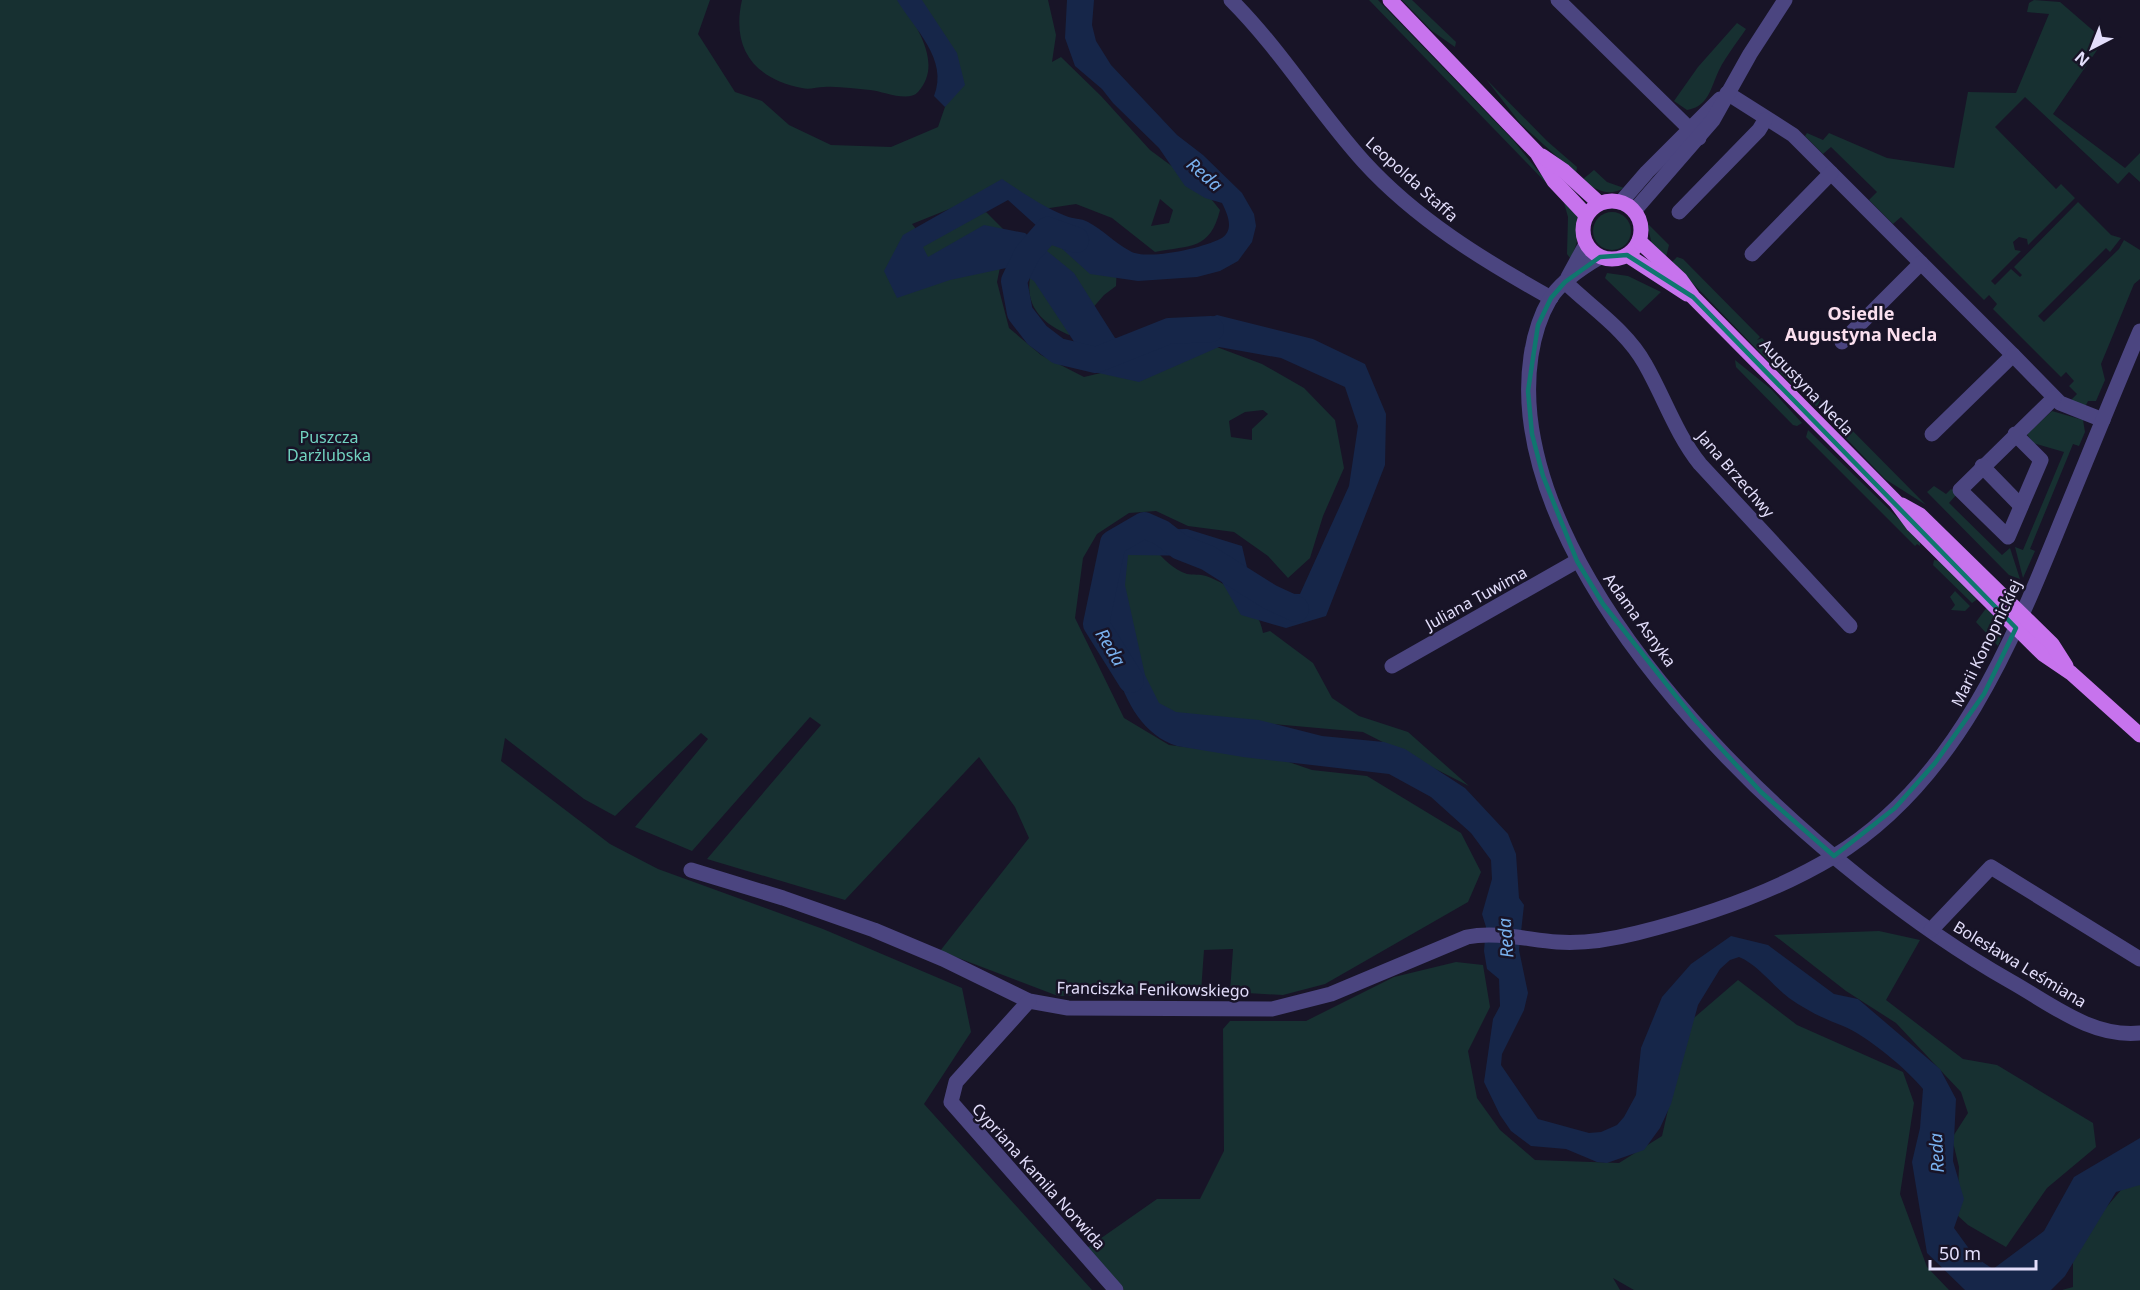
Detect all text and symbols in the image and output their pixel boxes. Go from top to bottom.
north arrow [2062,18,2122,78]
text: N [2070,47,2094,72]
street label: Leopolda Staffa [1361,132,1463,226]
water label: Reda [1182,152,1228,196]
district label: Osiedle Augustyna Necla [1785,301,1937,346]
street label: Augustyna Necla [1755,334,1859,440]
street label: Jana Brzechwy [1691,424,1780,523]
park label: Puszcza Darżlubska [287,426,371,466]
street label: Juliana Tuwima [1419,561,1531,636]
street label: Adama Asnyka [1599,569,1681,671]
street label: Marii Konopnickiej [1946,576,2026,710]
water label: Reda [1090,624,1132,670]
street label: Bolesława Leśmiana [1949,916,2091,1012]
water label: Reda [1492,917,1518,959]
street label: Franciszka Fenikowskiego [1056,976,1250,1002]
street label: Cypriana Kamila Norwida [967,1098,1111,1254]
water label: Reda [1923,1132,1949,1174]
scale bar [1930,1233,2036,1271]
text: 50 m [1939,1241,1981,1265]

